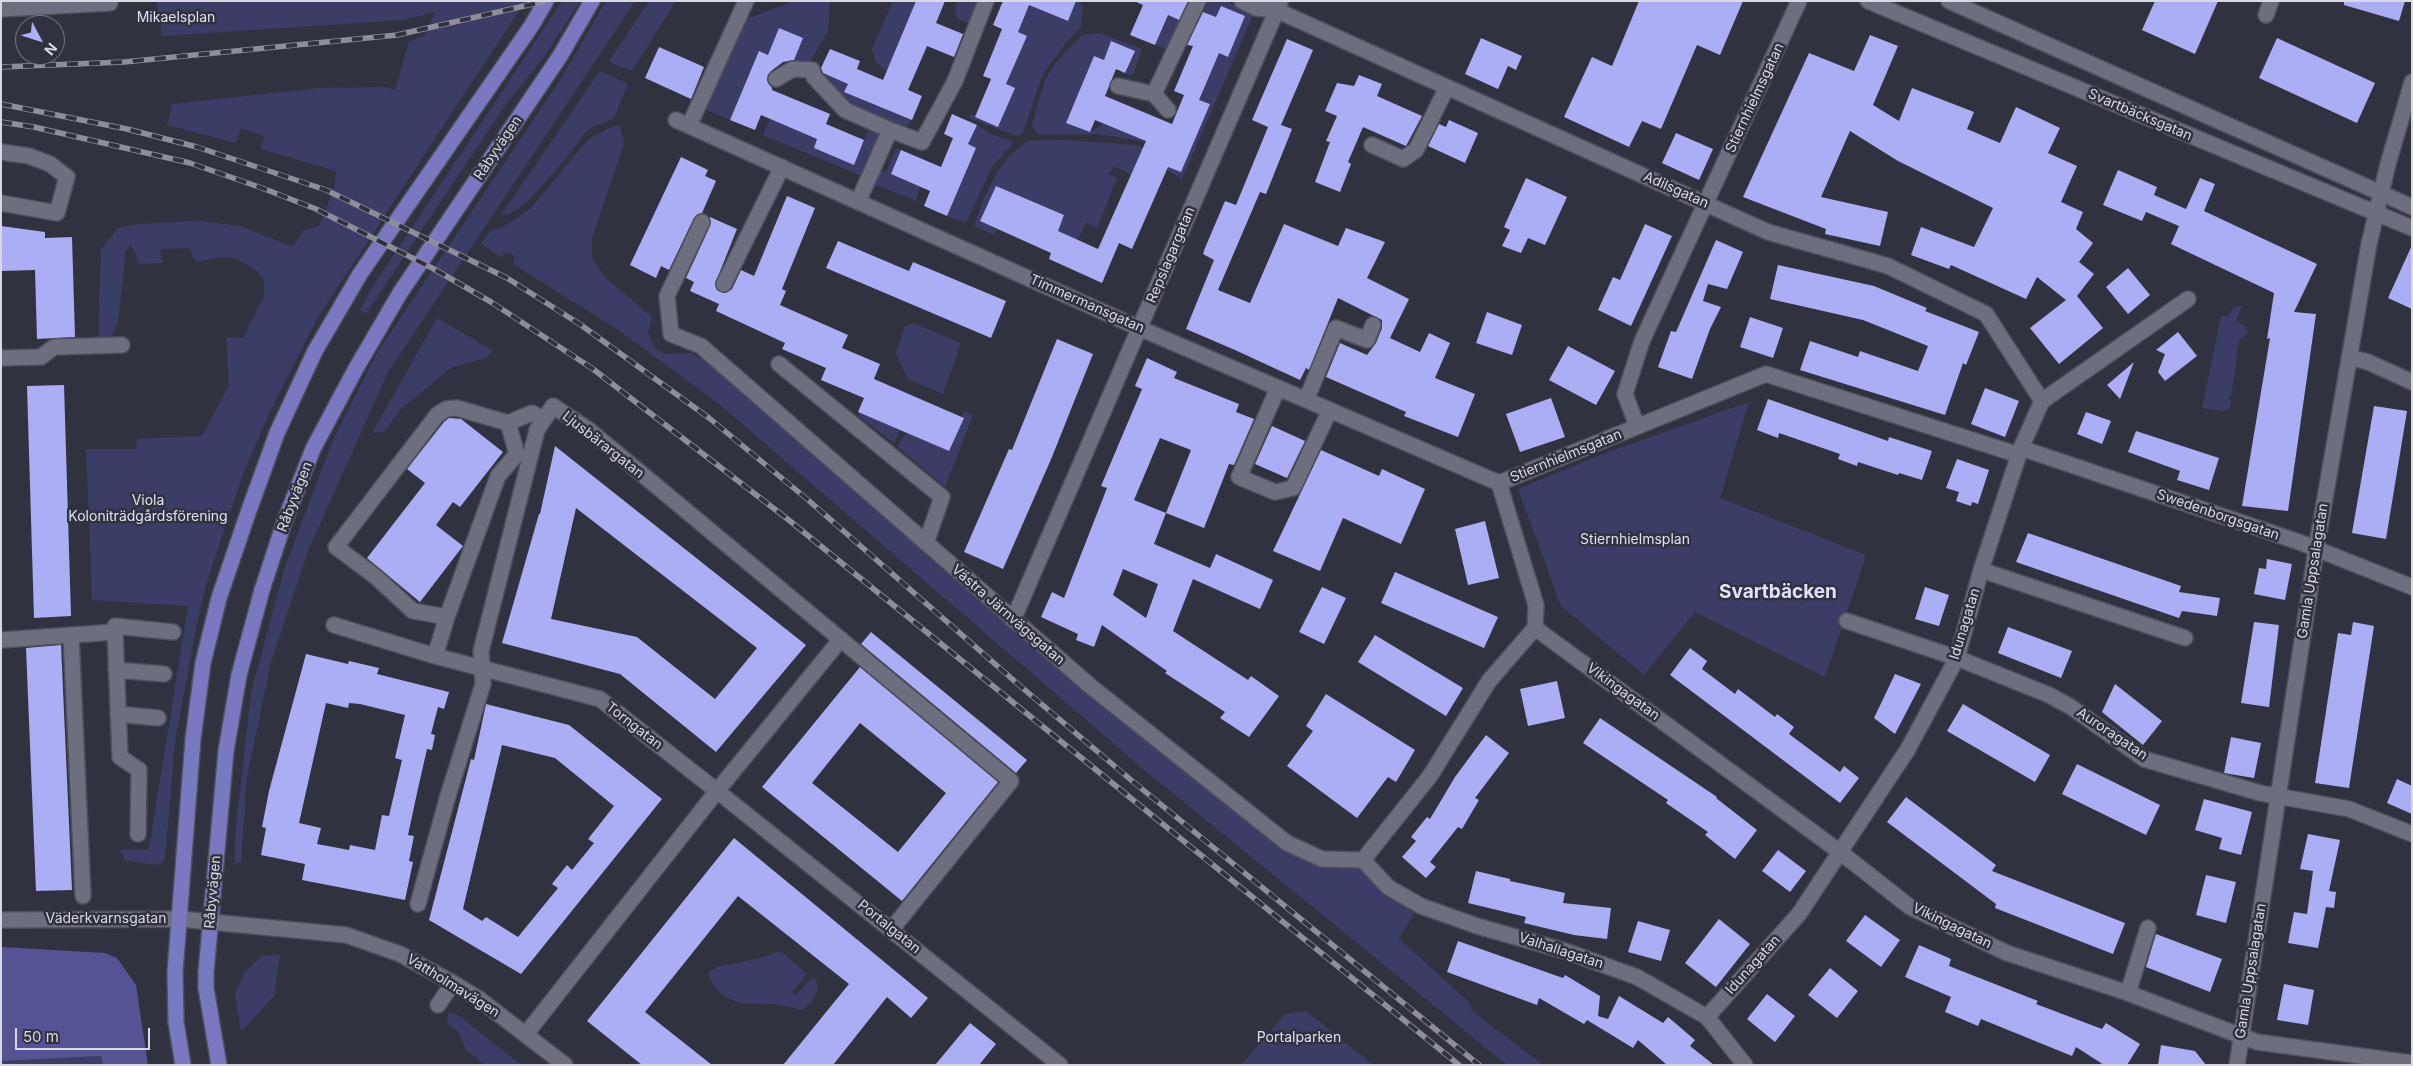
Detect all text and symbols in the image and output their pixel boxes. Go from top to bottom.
park label: Mikaelsplan [137,10,215,26]
north arrow [15,15,65,65]
text: N [41,40,61,59]
street label: Stiernhielmsgatan [1722,41,1788,155]
street label: Svartbäcksgatan [2085,85,2195,145]
street label: Råbyvägen [470,113,526,183]
street label: Adilsgatan [1641,168,1711,212]
street label: Repslagargatan [1143,204,1199,306]
street label: Timmermansgatan [1027,271,1147,337]
street label: Ljusbärargatan [559,408,647,482]
street label: Stiernhielmsgatan [1508,426,1624,486]
street label: Råbyvägen [274,460,316,534]
street label: Swedenborgsgatan [2154,486,2282,544]
park label: Viola Koloniträdgårdsförening [68,493,228,526]
street label: Gamla Uppsalagatan [2294,502,2332,640]
park label: Stiernhielmsplan [1580,532,1690,548]
street label: Västra Järnvägsgatan [948,561,1068,669]
district label: Svartbäcken [1719,581,1837,603]
street label: Idunagatan [1946,586,1984,662]
street label: Vikingagatan [1583,660,1663,724]
street label: Torngatan [602,699,666,753]
street label: Auroragatan [2073,704,2151,764]
street label: Råbyvägen [201,855,225,929]
street label: Portalgatan [854,897,924,957]
street label: Vikingagatan [1910,900,1994,952]
street label: Gamla Uppsalagatan [2232,902,2270,1040]
street label: Väderkvarnsgatan [46,911,166,927]
street label: Valhallagatan [1516,929,1606,973]
street label: Idunagatan [1722,932,1784,998]
street label: Vattholmavägen [403,951,503,1021]
scale bar [18,1018,152,1050]
text: 50 m [23,1027,59,1046]
park label: Portalparken [1257,1030,1341,1046]

